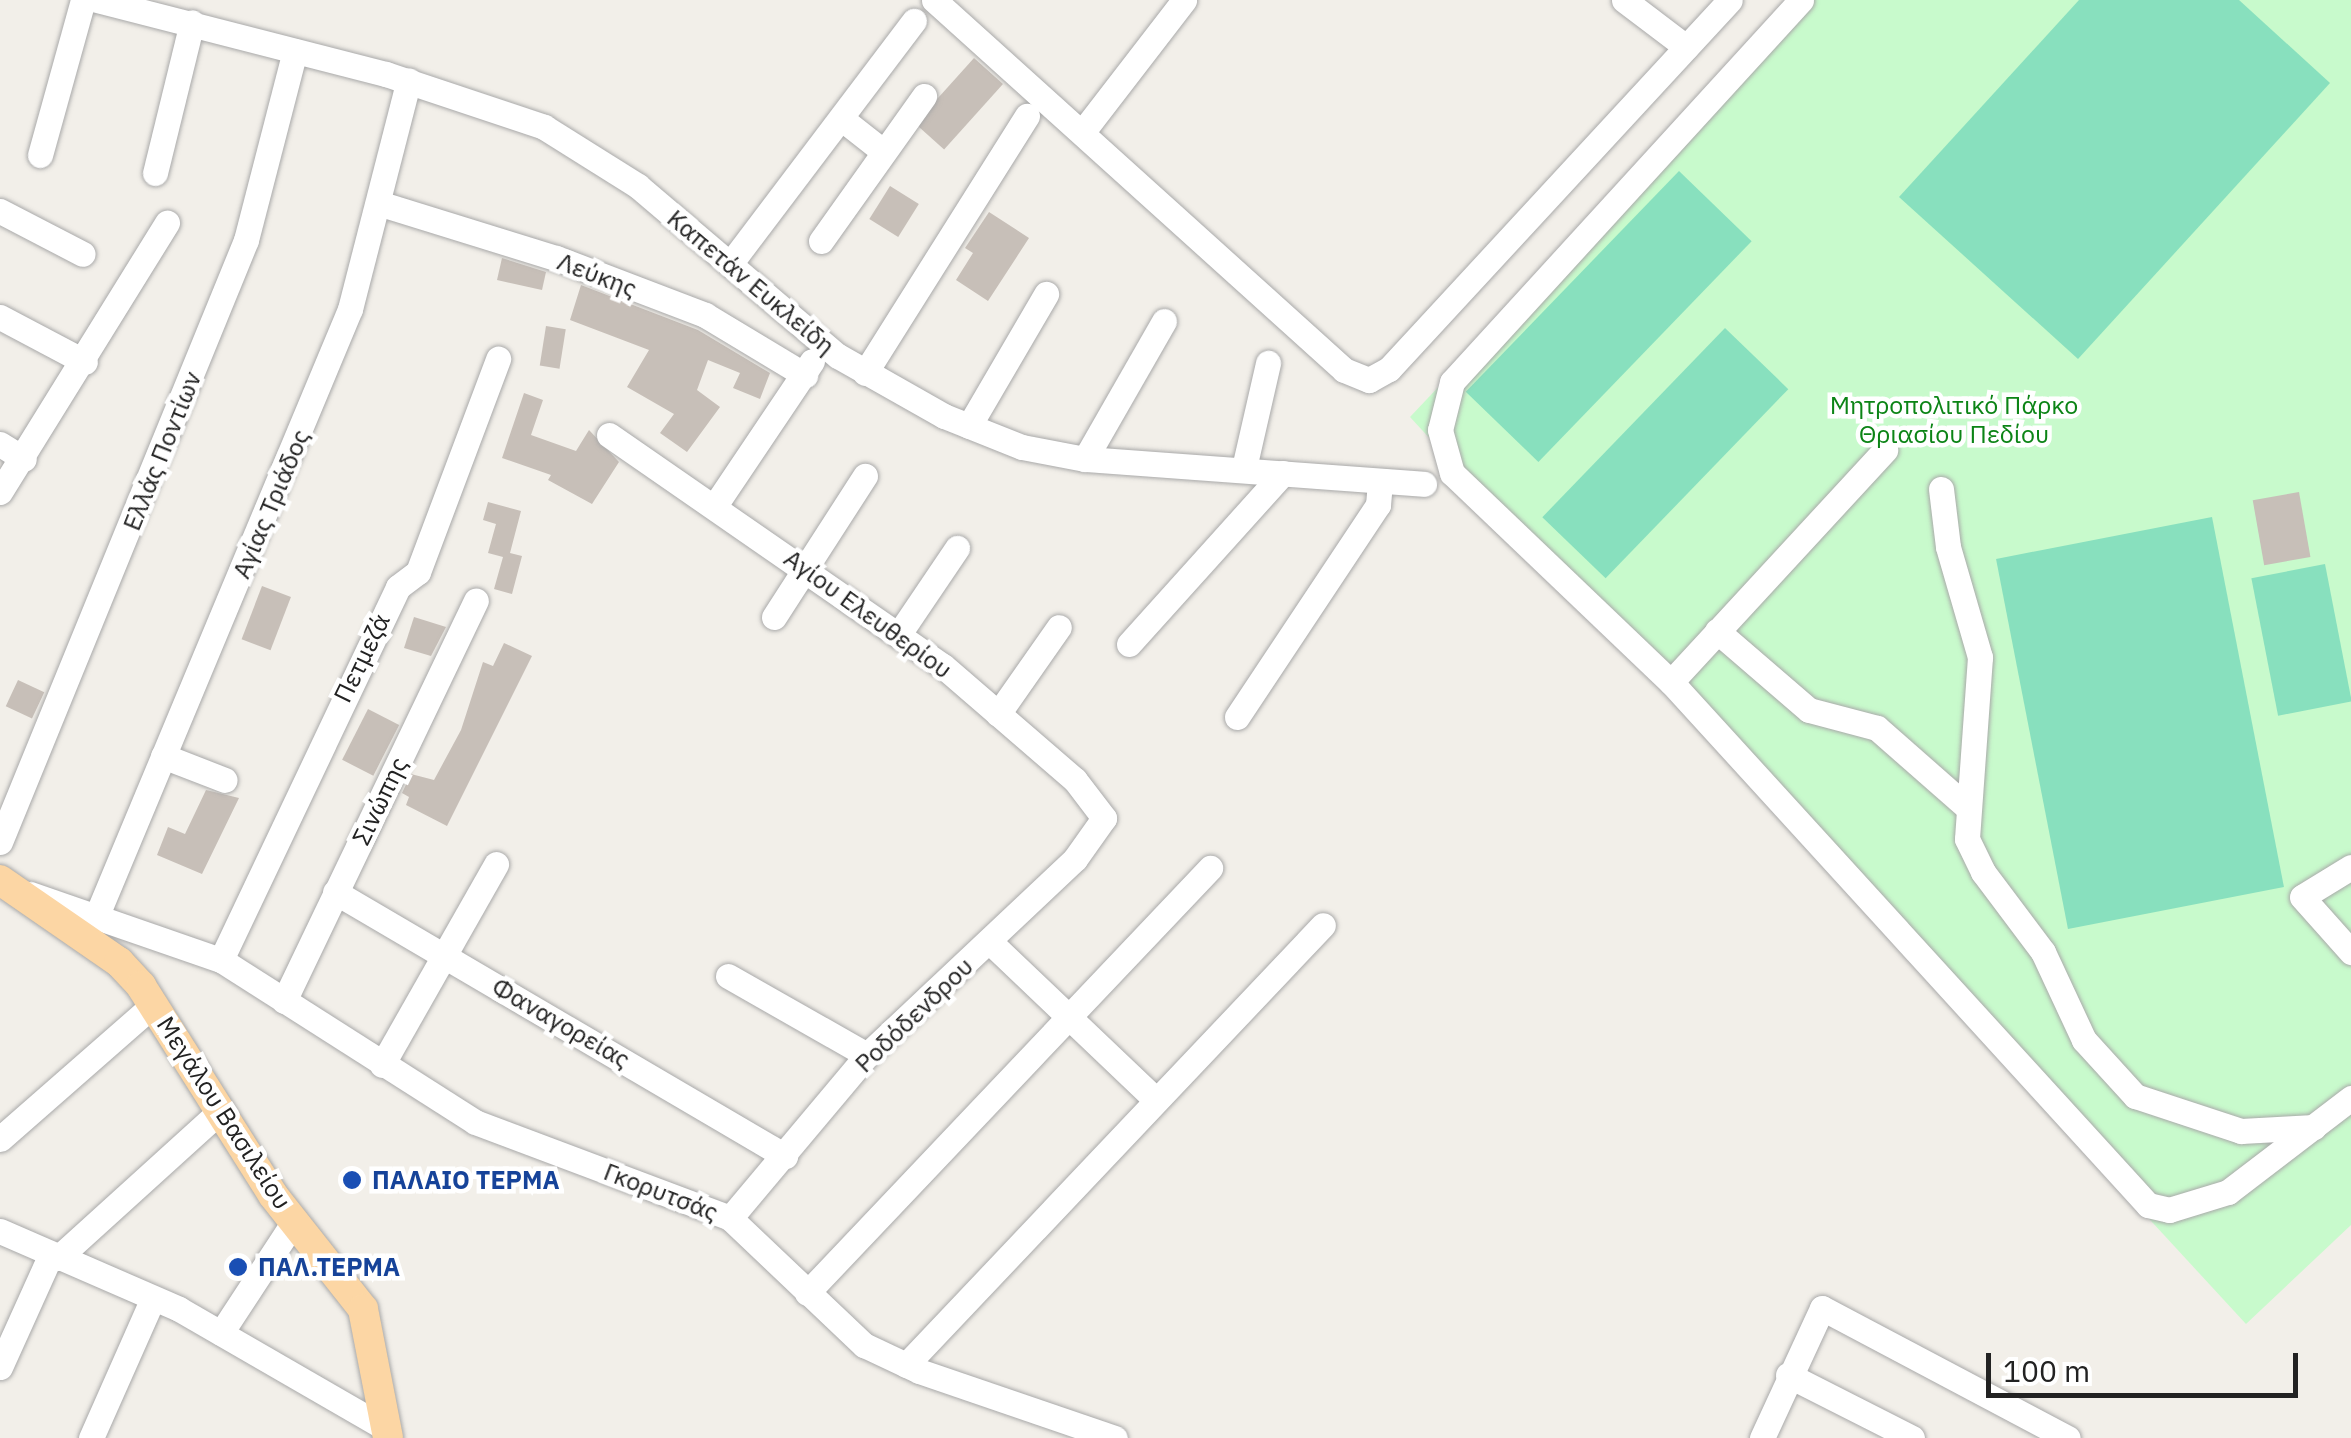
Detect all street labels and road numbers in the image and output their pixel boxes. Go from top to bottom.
street label: Καπετάν Ευκλείδη [661,203,841,361]
street label: Λεύκης [553,246,641,304]
street label: Ελλάς Ποντίων [116,367,208,535]
street label: Αγίας Τριάδος [226,425,316,583]
street label: Αγίου Ελευθερίου [778,543,958,685]
street label: Πετμεζά [328,609,396,707]
street label: Σινώπης [346,752,414,850]
street label: Ροδόδενδρου [849,951,979,1079]
street label: Φαναγορείας [487,971,635,1075]
street label: Μεγάλου Βασιλείου [150,1011,298,1215]
street label: Γκορυτσάς [600,1157,722,1227]

